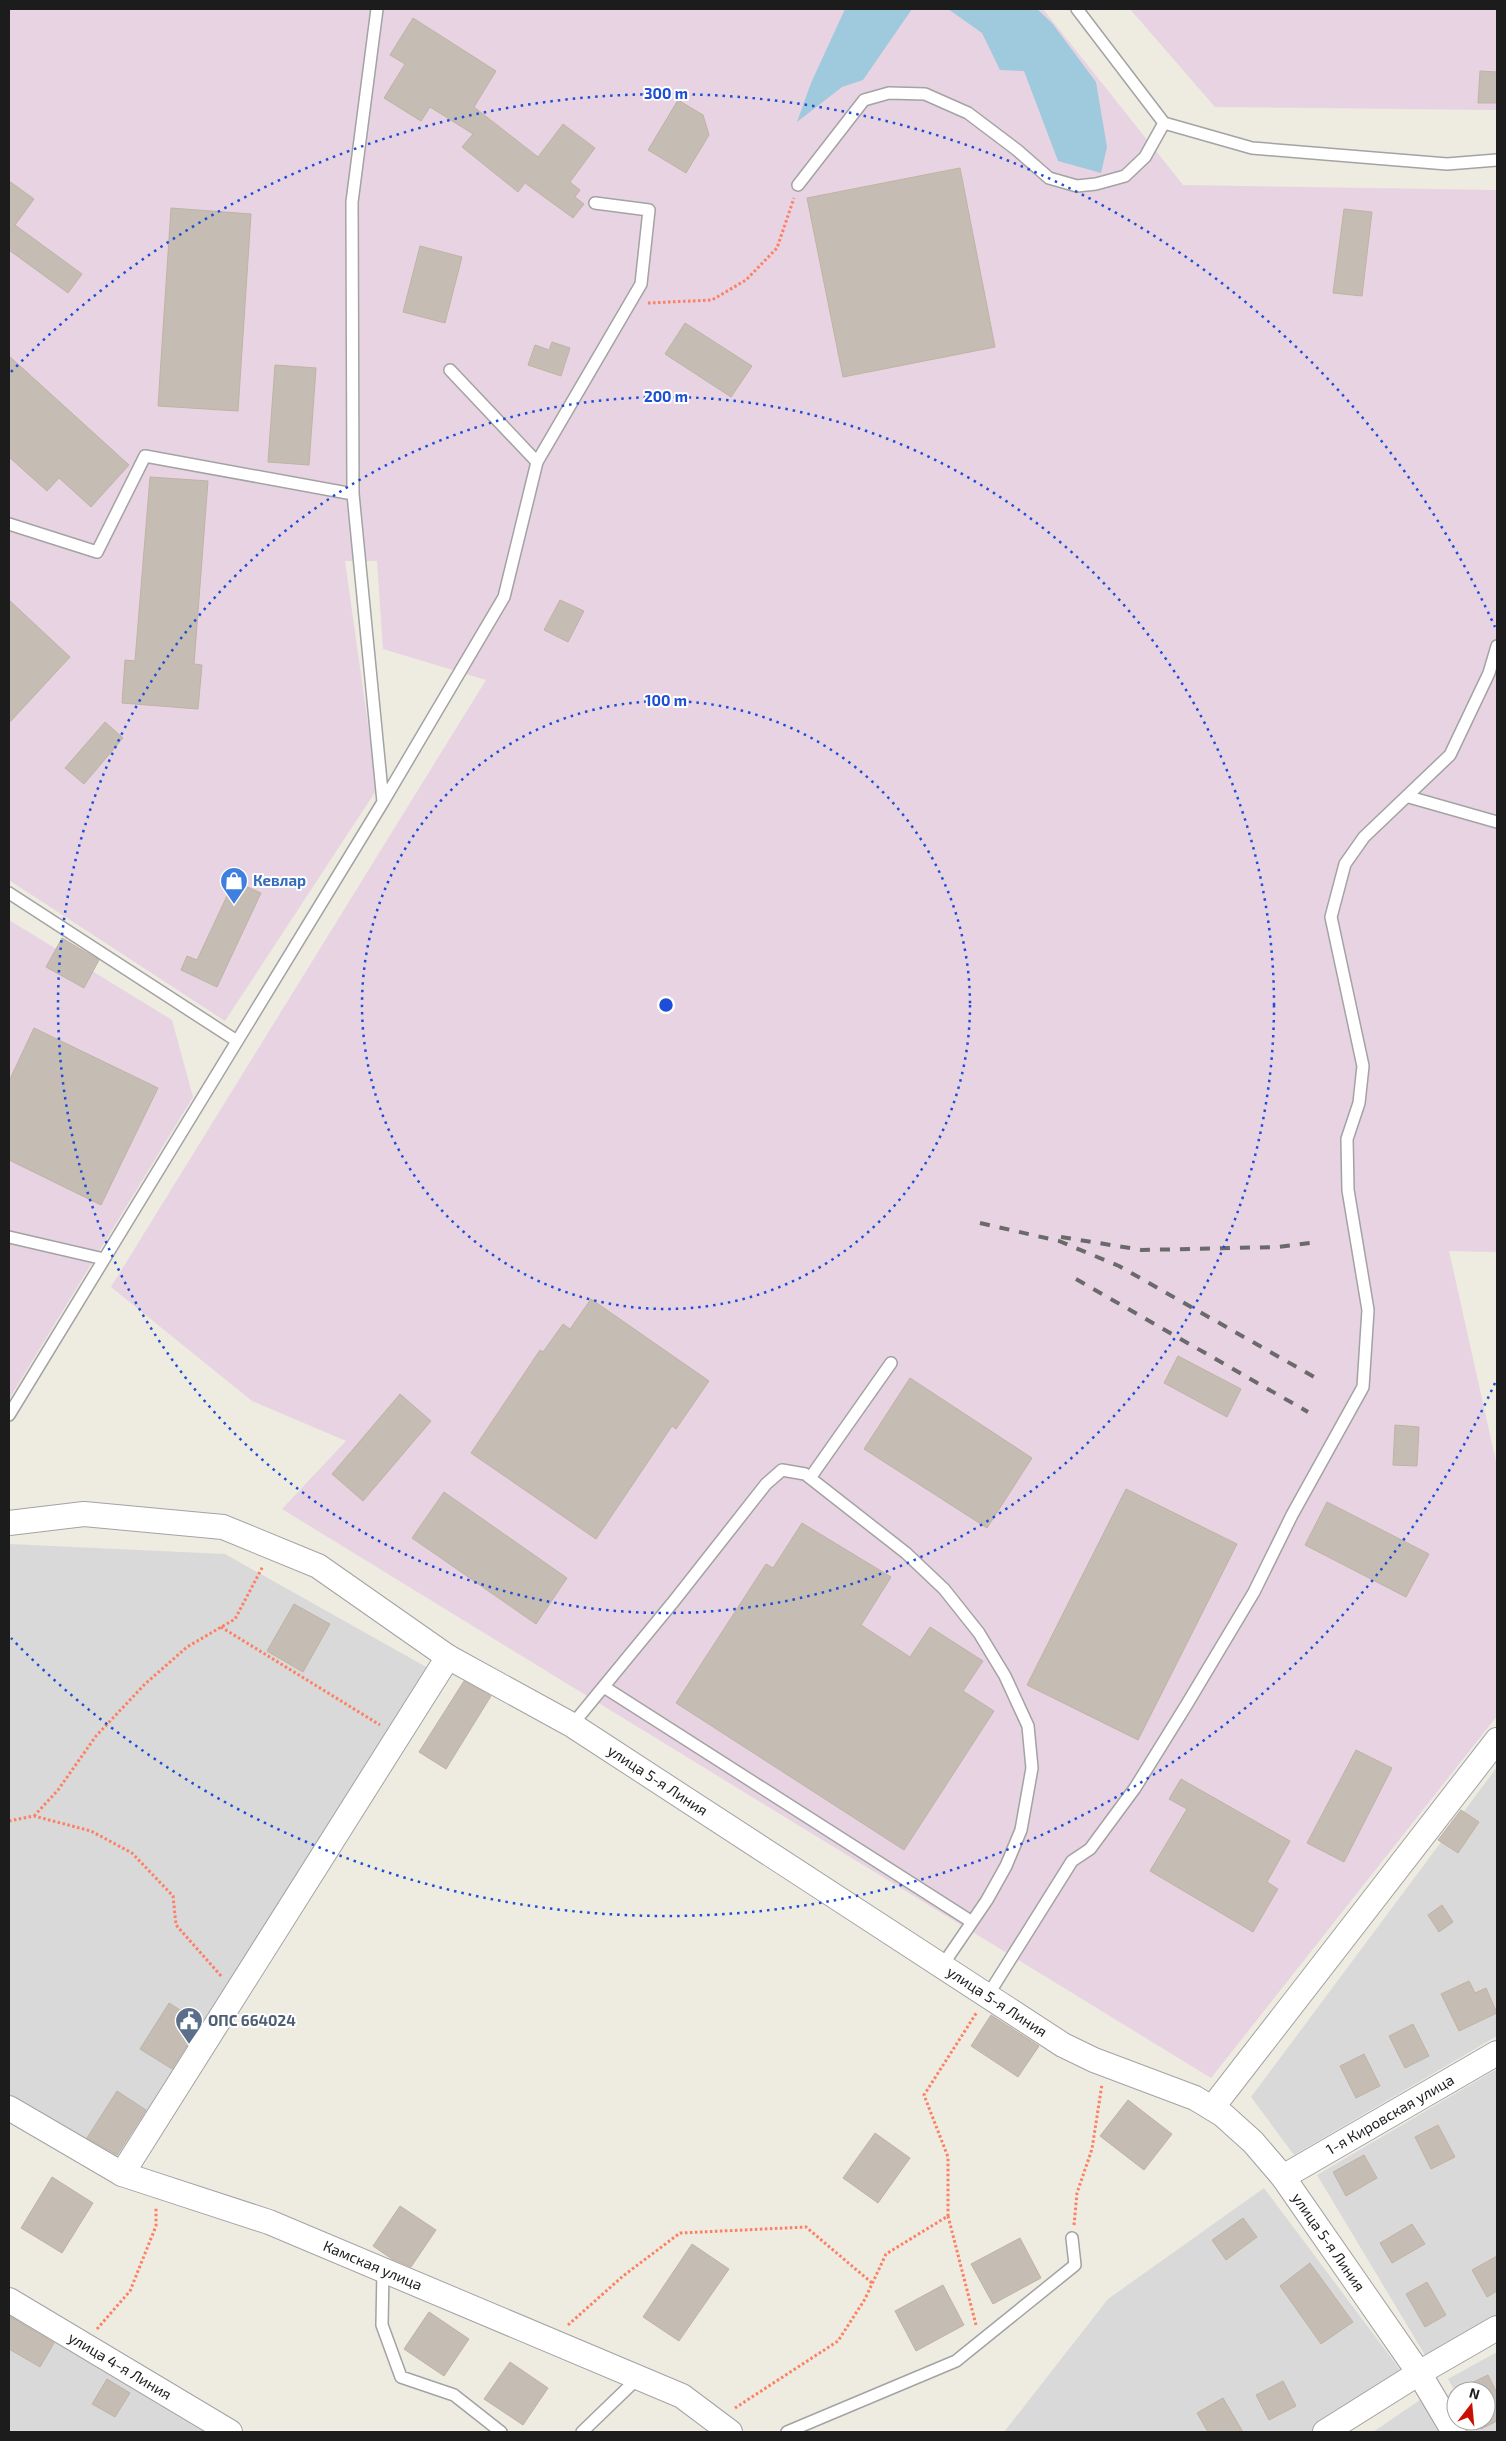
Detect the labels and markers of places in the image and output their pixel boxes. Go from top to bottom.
shop icon: Кевлар [219,866,249,905]
place label: Кевлар [253,871,306,889]
centre of rings [657,996,675,1014]
public building icon: ОПС 664024 [174,2006,204,2045]
place label: ОПС 664024 [208,2011,296,2029]

